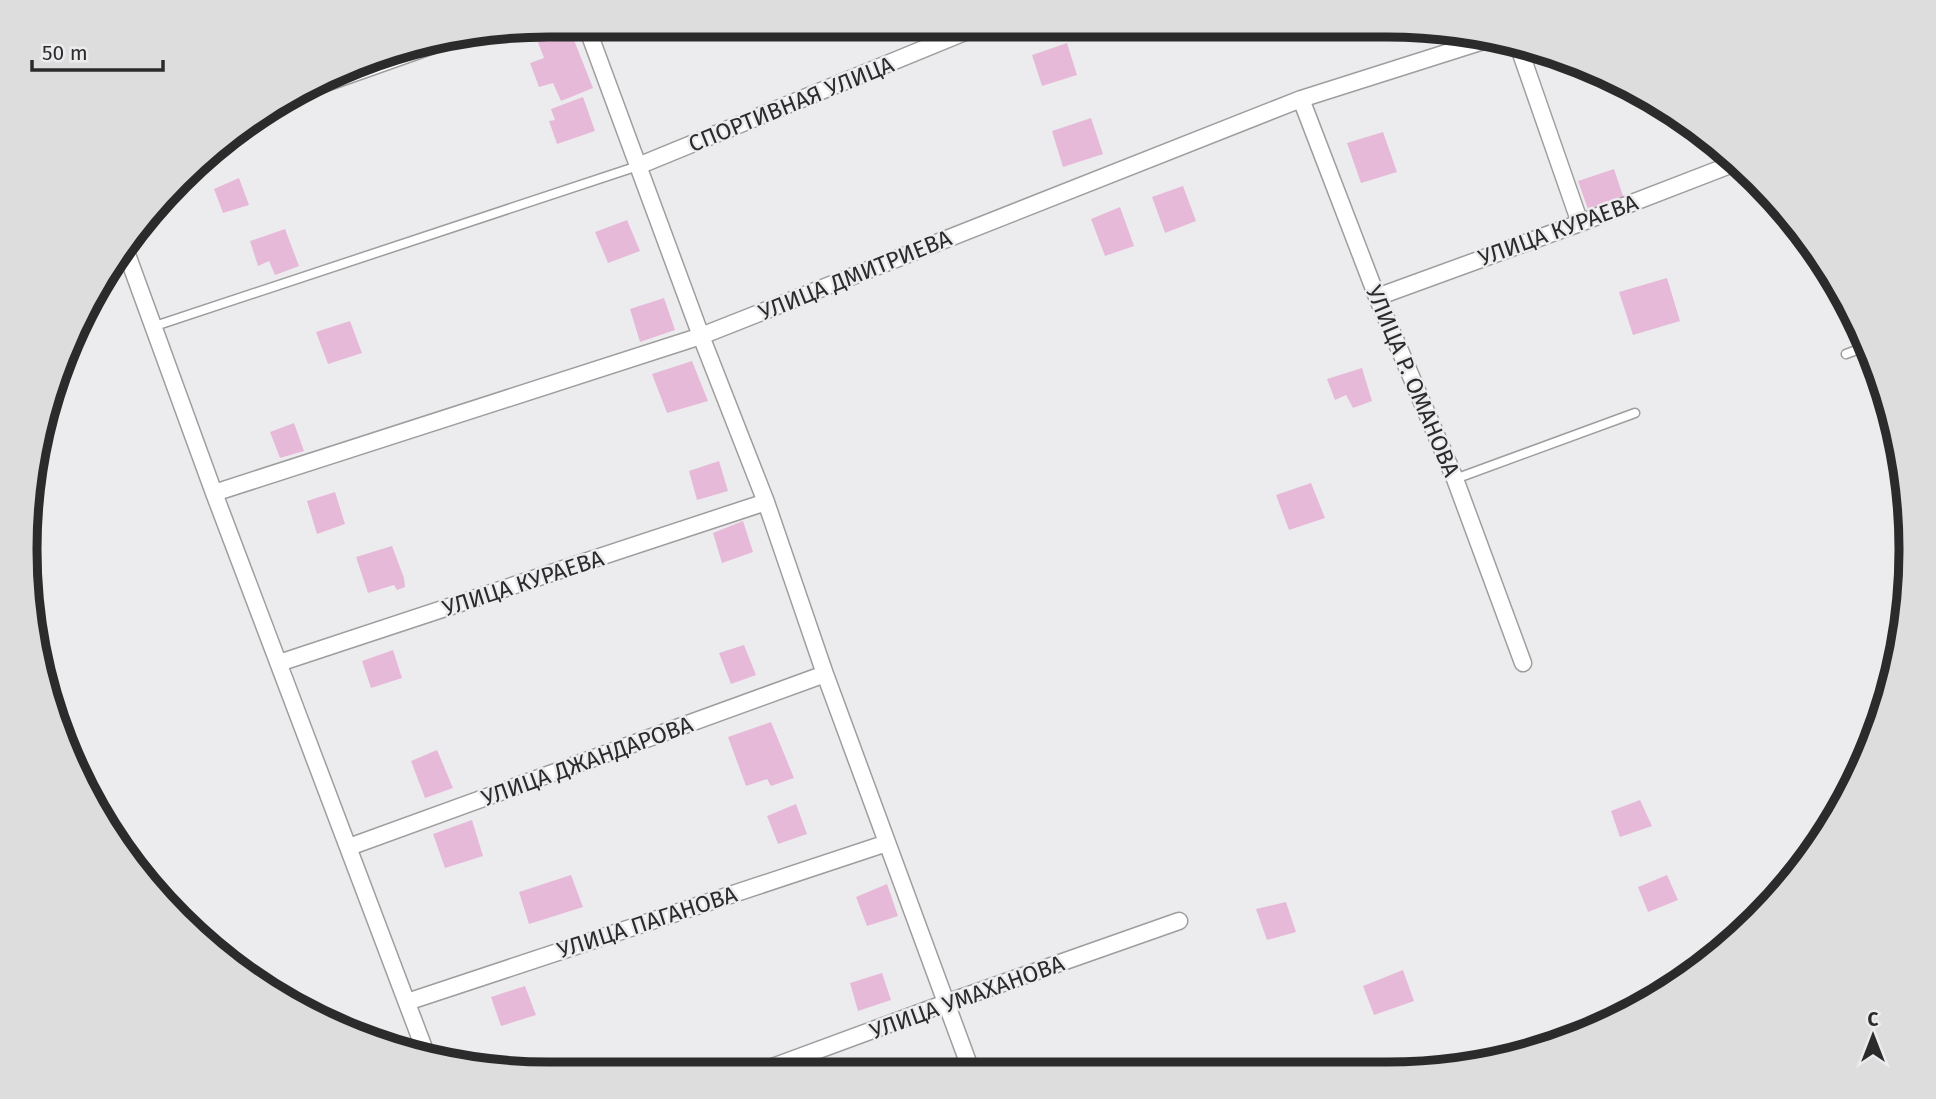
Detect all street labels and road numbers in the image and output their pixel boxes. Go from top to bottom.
street label: СПОРТИВНАЯ УЛИЦА [684,50,898,158]
street label: УЛИЦА КУРАЕВА [1474,188,1642,272]
street label: УЛИЦА ДМИТРИЕВА [755,223,956,326]
street label: УЛИЦА Р. ОМАНОВА [1360,281,1466,482]
street label: УЛИЦА КУРАЕВА [439,544,608,622]
street label: УЛИЦА ДЖАНДАРОВА [478,709,697,812]
street label: УЛИЦА ПАГАНОВА [554,880,741,964]
street label: УЛИЦА УМАХАНОВА [866,949,1069,1045]

